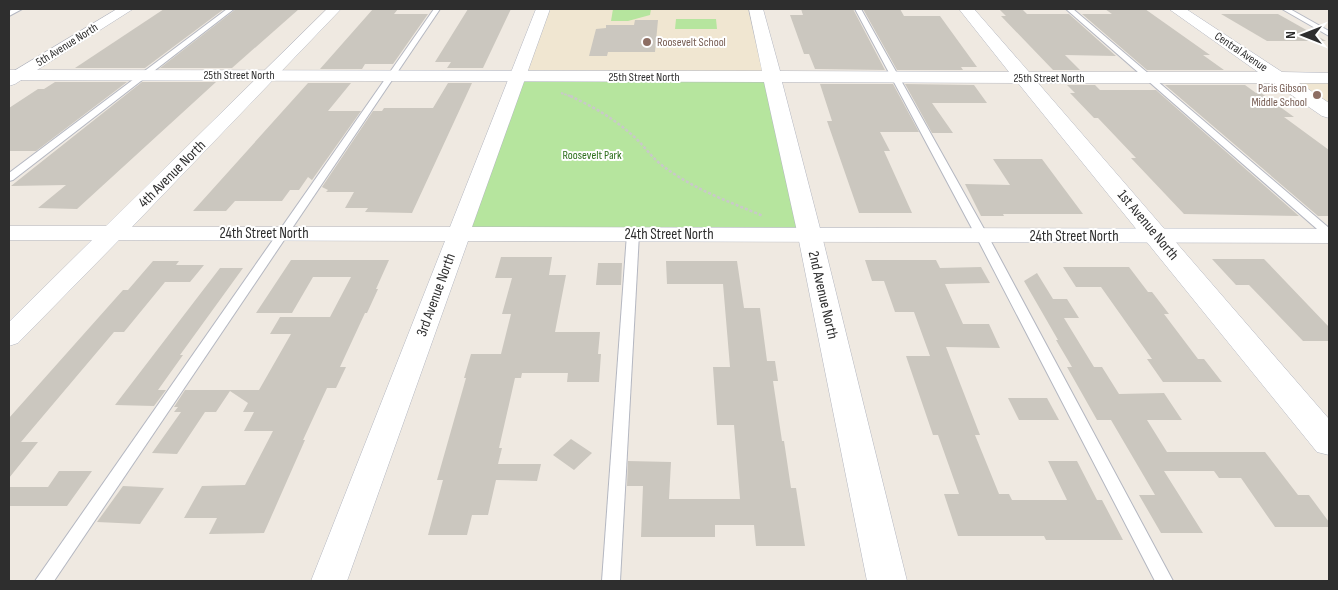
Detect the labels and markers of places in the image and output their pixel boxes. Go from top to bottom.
place label: Roosevelt School [657,35,726,50]
marker: Roosevelt School [641,36,653,48]
place label: Paris Gibson Middle School [1251,81,1307,110]
marker: Paris Gibson Middle School [1311,89,1323,101]

